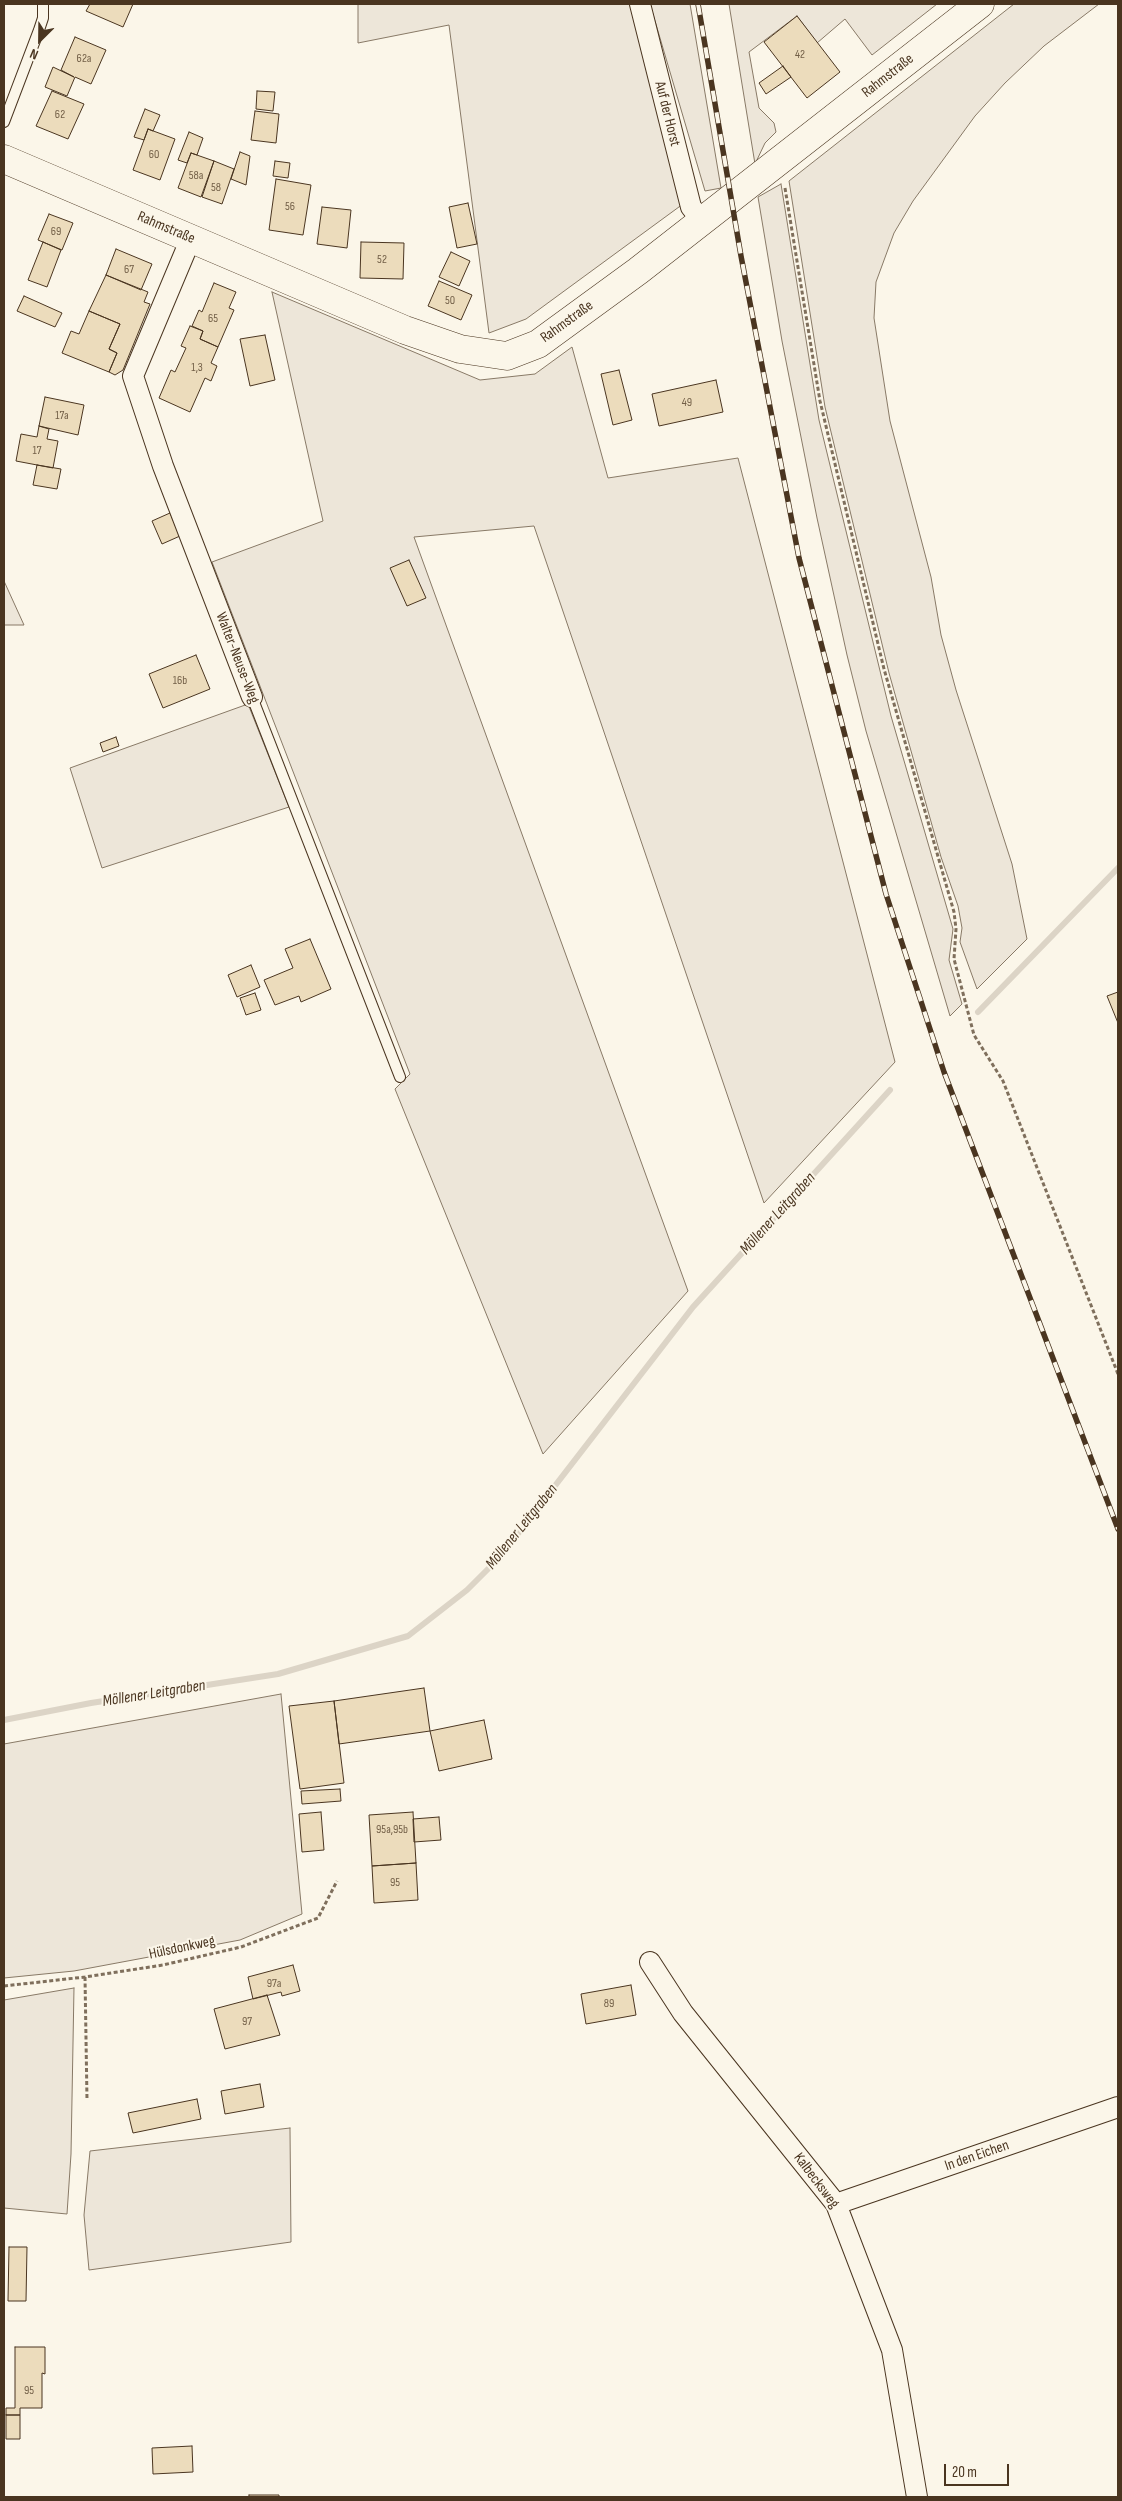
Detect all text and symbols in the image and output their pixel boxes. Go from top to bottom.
north arrow [15,15,65,65]
text: N [27,45,41,64]
house number: 42 [795,48,805,62]
street label: Rahmstraße [859,50,917,102]
house number: 62a [77,52,91,66]
street label: Auf der Horst [650,80,684,148]
house number: 62 [55,108,65,122]
house number: 60 [149,148,159,162]
house number: 58a [189,169,203,183]
house number: 58 [211,181,221,195]
house number: 56 [285,200,295,214]
street label: Rahmstraße [135,208,197,248]
house number: 69 [51,225,61,239]
house number: 52 [377,253,387,267]
house number: 67 [124,263,134,277]
house number: 50 [445,294,455,308]
street label: Rahmstraße [537,297,597,347]
house number: 65 [208,312,218,326]
house number: 1,3 [191,361,203,375]
house number: 49 [682,396,692,410]
house number: 17a [55,409,69,423]
house number: 17 [33,444,41,458]
street label: Walter-Neuse-Weg [211,610,263,706]
house number: 16b [173,674,187,688]
water label: Möllener Leitgraben [736,1169,820,1259]
water label: Möllener Leitgraben [482,1481,562,1573]
water label: Möllener Leitgraben [101,1676,207,1712]
house number: 95a,95b [376,1823,408,1837]
house number: 95 [390,1876,400,1890]
street label: Hülsdonkweg [147,1932,217,1964]
house number: 97a [267,1977,281,1991]
house number: 89 [604,1997,614,2011]
house number: 97 [242,2015,252,2029]
street label: In den Eichen [943,2137,1011,2175]
street label: Kalbecksweg [789,2150,843,2212]
house number: 95 [24,2384,34,2398]
scale bar [947,2454,1012,2486]
text: 20 m [952,2463,977,2482]

